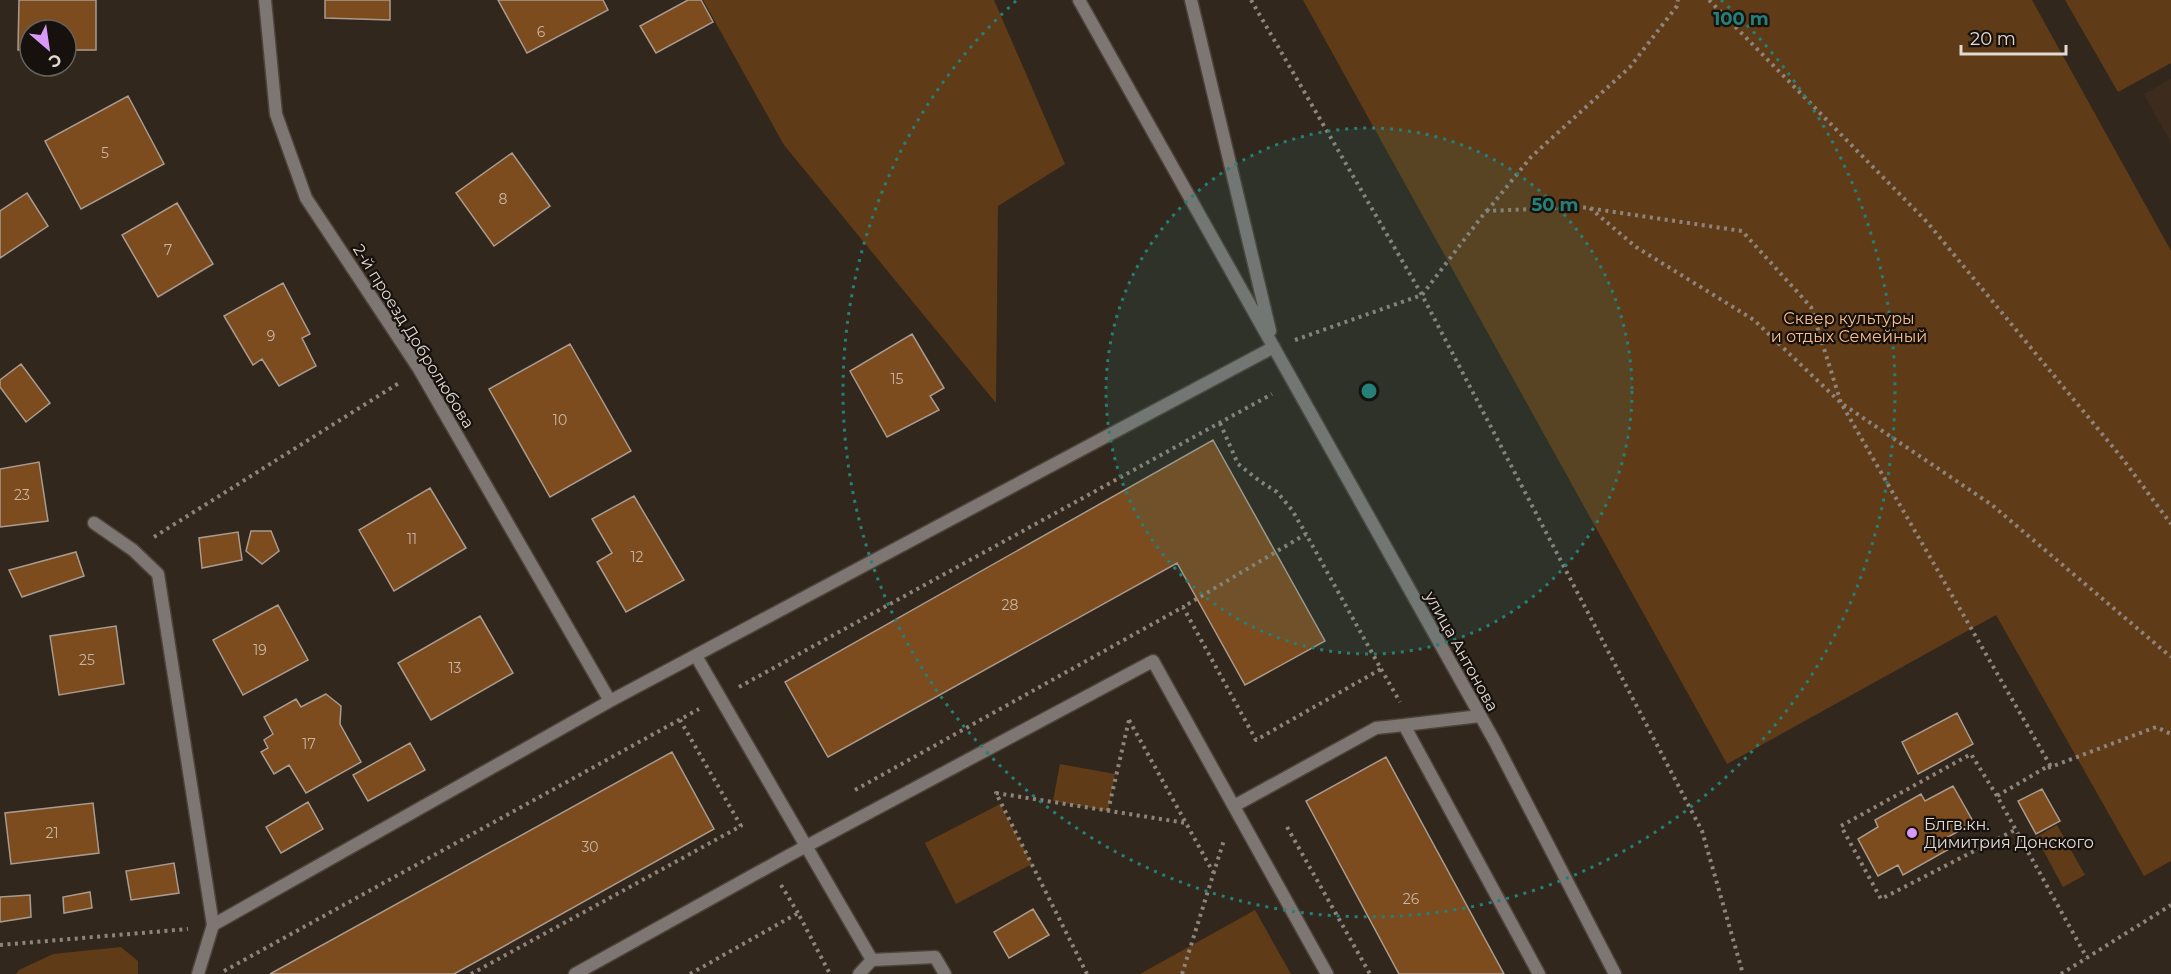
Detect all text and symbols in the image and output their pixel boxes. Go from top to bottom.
text: 100 m [1713,8,1769,30]
north arrow [18,18,78,78]
scale bar [1961,18,2066,56]
house number: 6 [537,23,546,41]
text: 20 m [1970,28,2016,50]
text: С [45,50,65,72]
house number: 5 [101,144,109,162]
house number: 8 [499,190,508,208]
text: 50 m [1532,194,1578,216]
house number: 7 [164,241,172,259]
street label: 2-й проезд Добролюбова [349,241,478,432]
park label: Сквер культуры и отдых Семейный [1771,309,1927,346]
house number: 9 [267,327,275,345]
house number: 15 [891,370,904,388]
centre of rings [1359,381,1379,401]
house number: 10 [553,411,567,429]
house number: 23 [14,486,30,504]
house number: 11 [407,530,417,548]
house number: 12 [630,548,644,566]
street label: улица Антонова [1420,587,1502,715]
house number: 28 [1002,596,1019,614]
house number: 19 [253,641,267,659]
house number: 25 [79,651,95,669]
house number: 13 [449,659,462,677]
house number: 17 [302,735,316,753]
place label: Блгв.кн. Димитрия Донского [1924,815,2094,852]
house number: 21 [45,824,59,842]
marker: Блгв.кн. Димитрия Донского [1905,826,1919,840]
house number: 30 [581,838,599,856]
house number: 26 [1403,890,1420,908]

